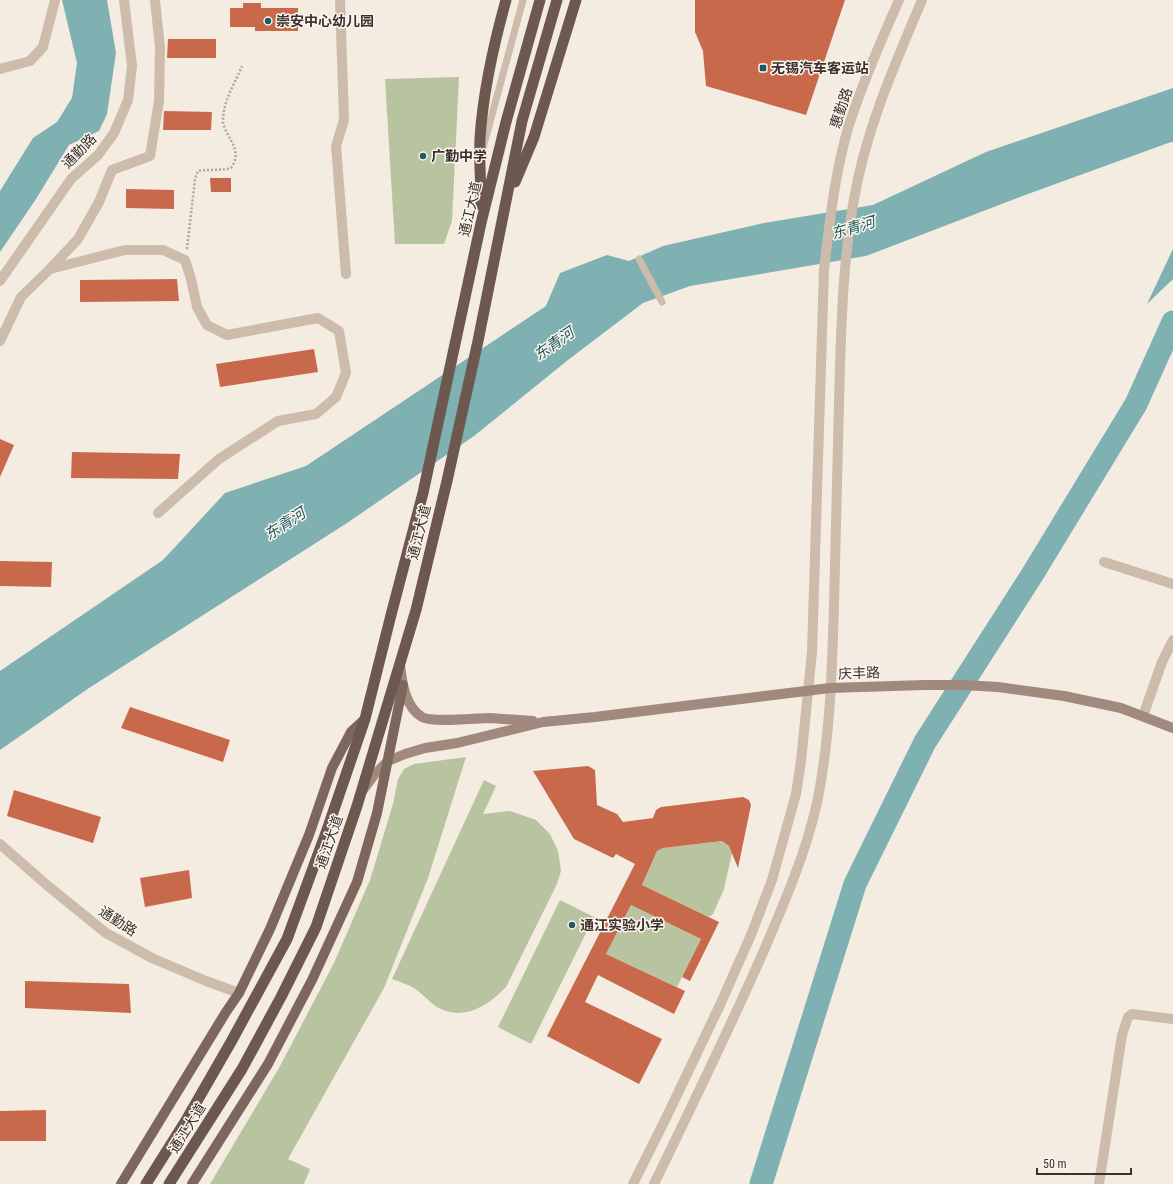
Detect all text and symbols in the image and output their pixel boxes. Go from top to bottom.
place label: 崇安中心幼儿园 [276,13,374,29]
marker: 崇安中心幼儿园 [263,16,273,26]
place label: 无锡汽车客运站 [771,60,869,76]
marker: 无锡汽车客运站 [758,63,768,73]
street label: 惠勤路 [827,86,855,130]
street label: 通勤路 [59,130,99,172]
place label: 广勤中学 [431,148,487,164]
marker: 广勤中学 [418,151,428,161]
street label: 通江大道 [456,180,484,238]
water label: 东青河 [829,212,880,243]
water label: 东青河 [530,322,580,364]
water label: 东青河 [261,503,311,544]
street label: 通江大道 [404,503,434,561]
street label: 庆丰路 [838,664,880,682]
street label: 通江大道 [312,813,346,871]
street label: 通勤路 [96,903,140,939]
place label: 通江实验小学 [580,917,664,933]
marker: 通江实验小学 [567,920,577,930]
street label: 通江大道 [165,1100,209,1156]
scale bar [1037,1150,1131,1176]
text: 50 m [1043,1157,1067,1171]

